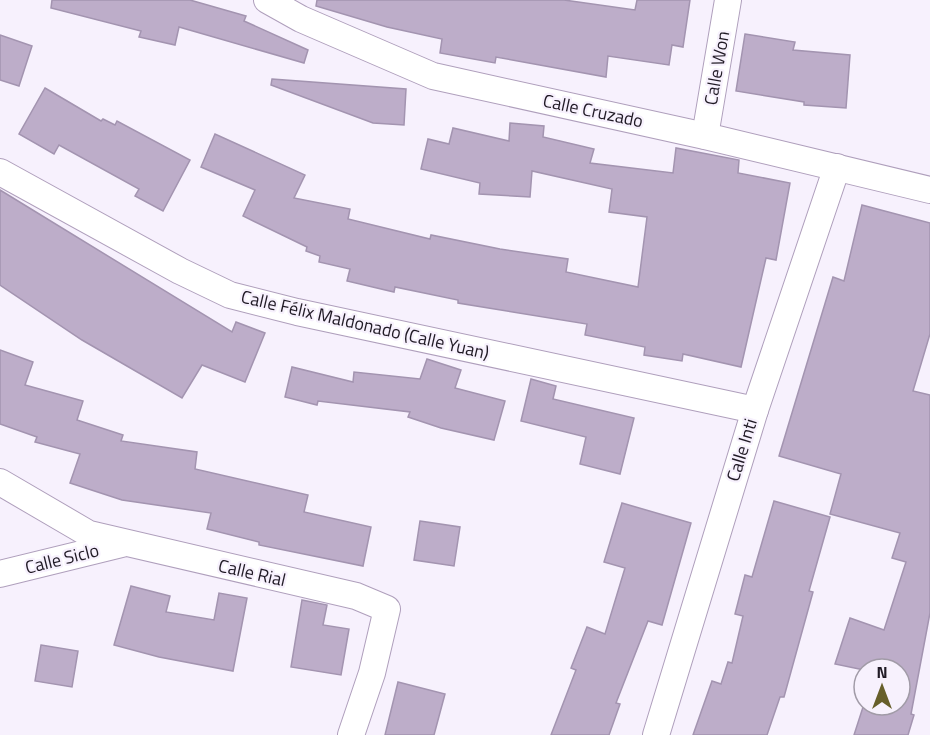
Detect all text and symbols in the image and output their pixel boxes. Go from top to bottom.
street label: Calle Won [697,29,736,107]
street label: Calle Cruzado [540,87,646,134]
street label: Calle Félix Maldonado (Calle Yuan) [238,283,492,366]
street label: Calle Inti [719,415,764,485]
street label: Calle Siclo [22,536,102,581]
street label: Calle Rial [216,552,288,593]
north arrow [852,657,912,717]
text: N [876,660,888,684]

